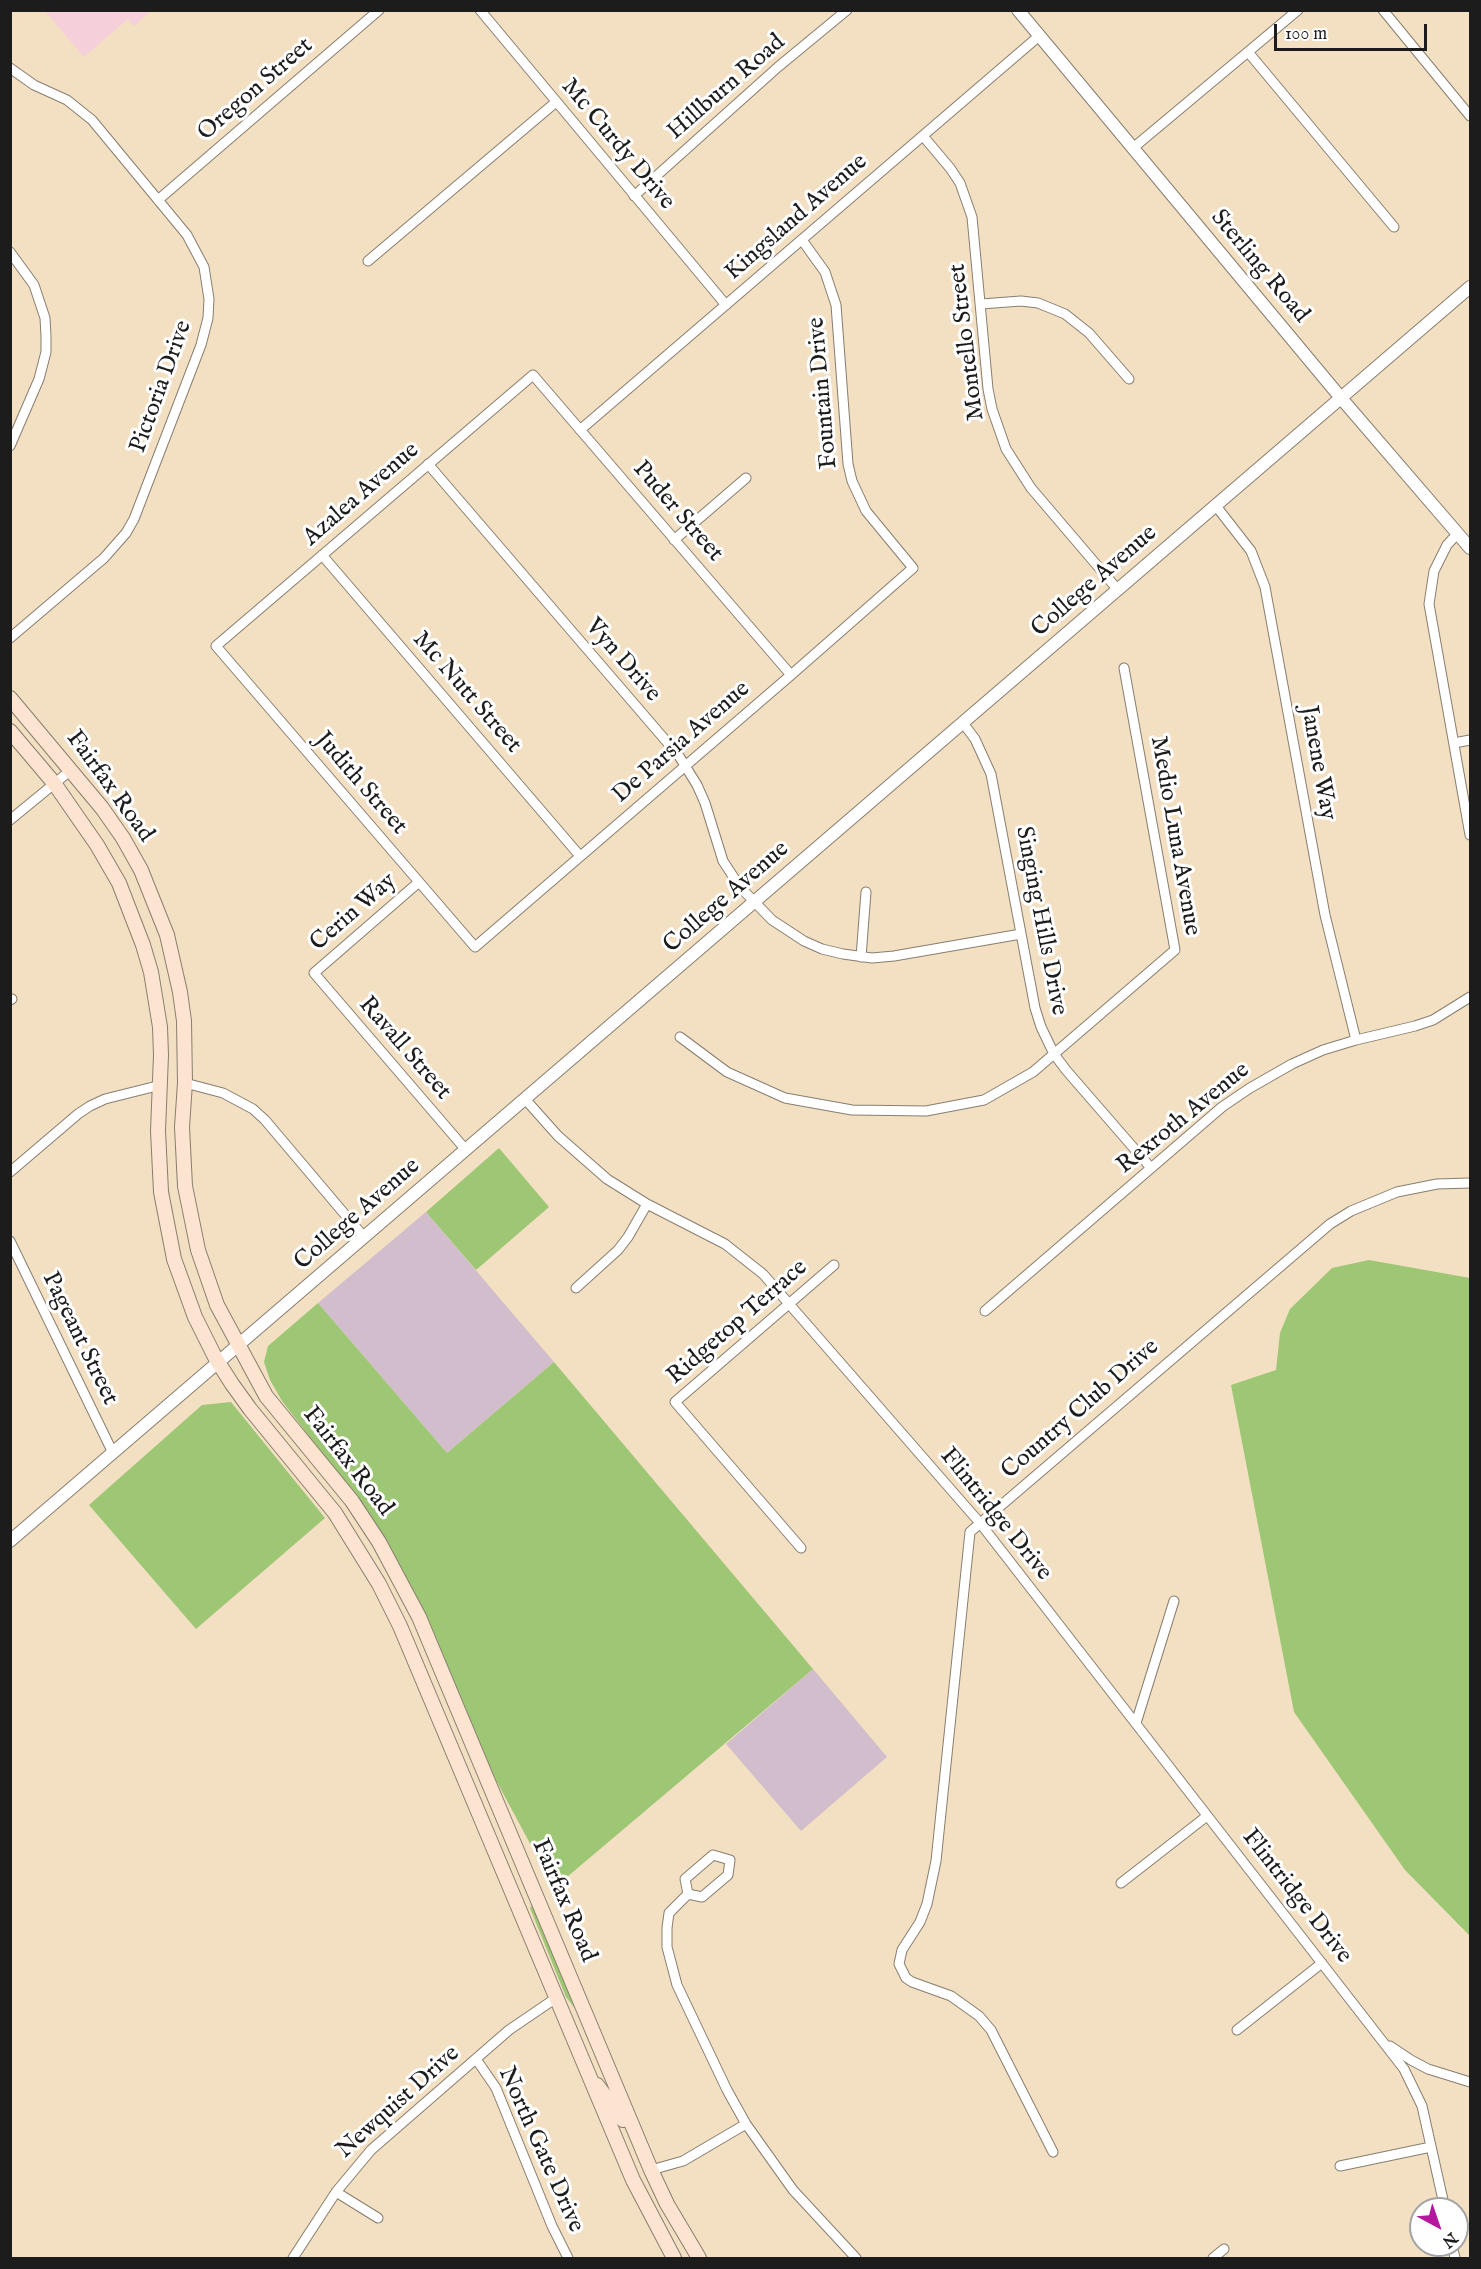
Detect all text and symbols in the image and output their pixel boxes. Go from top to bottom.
scale bar [1277,12,1430,50]
text: 100 m [1285,23,1327,46]
street label: Hillburn Road [662,29,792,147]
street label: Oregon Street [193,32,319,148]
street label: Mc Curdy Drive [554,74,680,216]
street label: Kingsland Avenue [720,148,874,288]
street label: Sterling Road [1203,205,1315,329]
street label: Montello Street [944,262,992,422]
street label: Fountain Drive [803,316,845,470]
street label: Pictoria Drive [125,317,199,457]
street label: Azalea Avenue [298,437,426,553]
street label: Puder Street [626,456,728,568]
street label: College Avenue [1026,520,1164,644]
street label: Vyn Drive [578,613,666,709]
street label: Mc Nutt Street [405,626,527,760]
street label: De Parsia Avenue [608,676,756,810]
street label: Janene Way [1293,704,1341,822]
street label: Fairfax Road [59,726,159,848]
street label: Judith Street [308,727,412,841]
street label: Medio Luna Avenue [1142,734,1206,938]
street label: Singing Hills Drive [1008,824,1072,1018]
street label: College Avenue [658,836,796,960]
street label: Cerin Way [305,868,403,958]
street label: Ravall Street [351,992,457,1106]
street label: Rexroth Avenue [1112,1057,1256,1181]
street label: College Avenue [289,1153,427,1277]
street label: Ridgetop Terrace [662,1254,814,1392]
street label: Pageant Street [34,1268,124,1410]
street label: Country Club Drive [996,1334,1166,1486]
street label: Fairfax Road [295,1402,399,1522]
street label: Flintridge Drive [933,1443,1057,1587]
street label: Flintridge Drive [1235,1824,1357,1970]
street label: Fairfax Road [524,1835,602,1967]
street label: Newquist Drive [332,2040,466,2166]
street label: North Gate Drive [491,2063,589,2237]
north arrow [1409,2197,1469,2257]
text: N [1438,2227,1461,2251]

